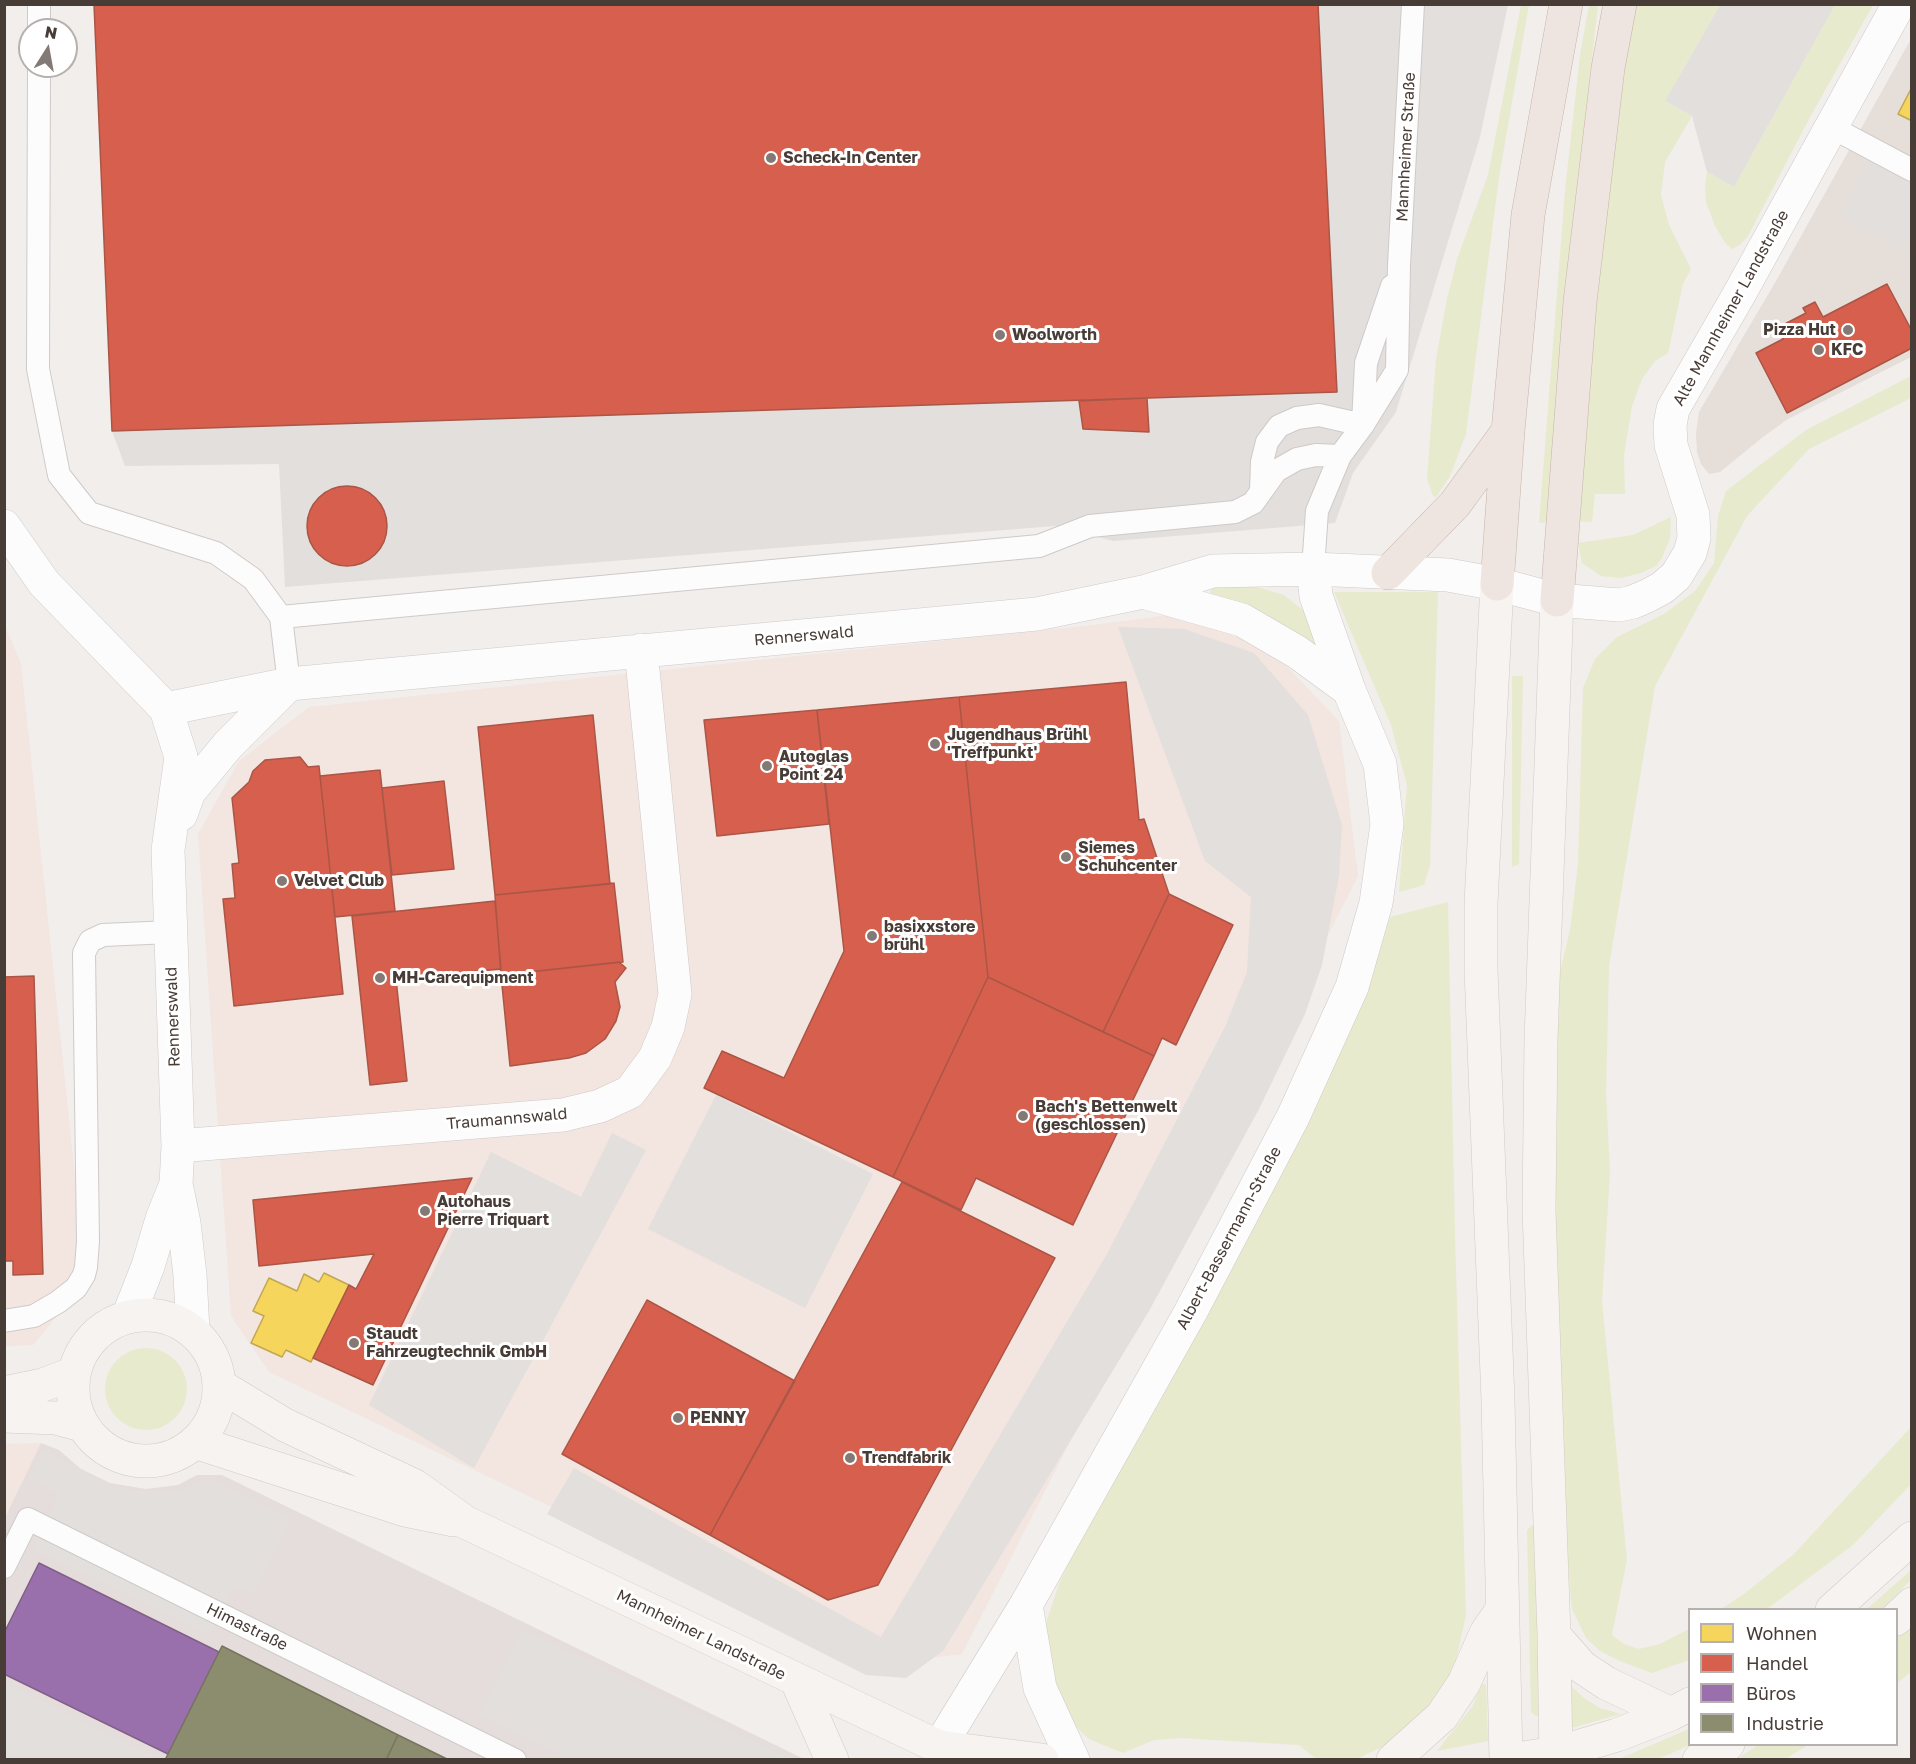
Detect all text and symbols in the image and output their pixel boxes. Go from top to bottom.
north arrow [18,18,78,78]
text: N [43,21,59,43]
street label: Mannheimer Straße [1392,72,1420,222]
place label: Scheck-In Center [783,148,918,168]
marker: Scheck-In Center [764,151,778,165]
street label: Alte Mannheimer Landstraße [1669,207,1793,409]
place label: Pizza Hut [1763,320,1836,340]
marker: Pizza Hut [1841,323,1855,337]
place label: Woolworth [1012,325,1097,345]
marker: Woolworth [993,328,1007,342]
place label: KFC [1831,340,1863,360]
marker: KFC [1812,343,1826,357]
street label: Rennerswald [753,622,855,650]
place label: Jugendhaus Brühl 'Treffpunkt' [947,725,1088,763]
marker: Jugendhaus Brühl 'Treffpunkt' [928,737,942,751]
place label: Autoglas Point 24 [779,747,849,785]
marker: Autoglas Point 24 [760,759,774,773]
place label: Siemes Schuhcenter [1078,838,1177,876]
marker: Siemes Schuhcenter [1059,850,1073,864]
place label: Velvet Club [294,871,384,891]
marker: Velvet Club [275,874,289,888]
place label: basixxstore brühl [884,917,975,955]
marker: basixxstore brühl [865,929,879,943]
street label: Rennerswald [162,967,184,1067]
place label: MH-Carequipment [392,968,534,988]
marker: MH-Carequipment [373,971,387,985]
place label: Bach's Bettenwelt (geschlossen) [1035,1097,1177,1135]
street label: Traumannswald [446,1104,568,1134]
marker: Bach's Bettenwelt (geschlossen) [1016,1109,1030,1123]
street label: Albert-Bassermann-Straße [1173,1143,1285,1333]
place label: Autohaus Pierre Triquart [437,1192,549,1230]
marker: Autohaus Pierre Triquart [418,1204,432,1218]
place label: Staudt Fahrzeugtechnik GmbH [366,1324,547,1362]
marker: Staudt Fahrzeugtechnik GmbH [347,1336,361,1350]
place label: PENNY [690,1408,746,1428]
marker: PENNY [671,1411,685,1425]
place label: Trendfabrik [862,1448,951,1468]
marker: Trendfabrik [843,1451,857,1465]
street label: Mannheimer Landstraße [613,1586,789,1684]
street label: Himastraße [203,1599,291,1655]
legend [1688,1608,1898,1746]
text: Wohnen [1746,1622,1817,1644]
text: Handel [1746,1652,1808,1674]
text: Büros [1746,1682,1796,1704]
text: Industrie [1746,1712,1824,1734]

